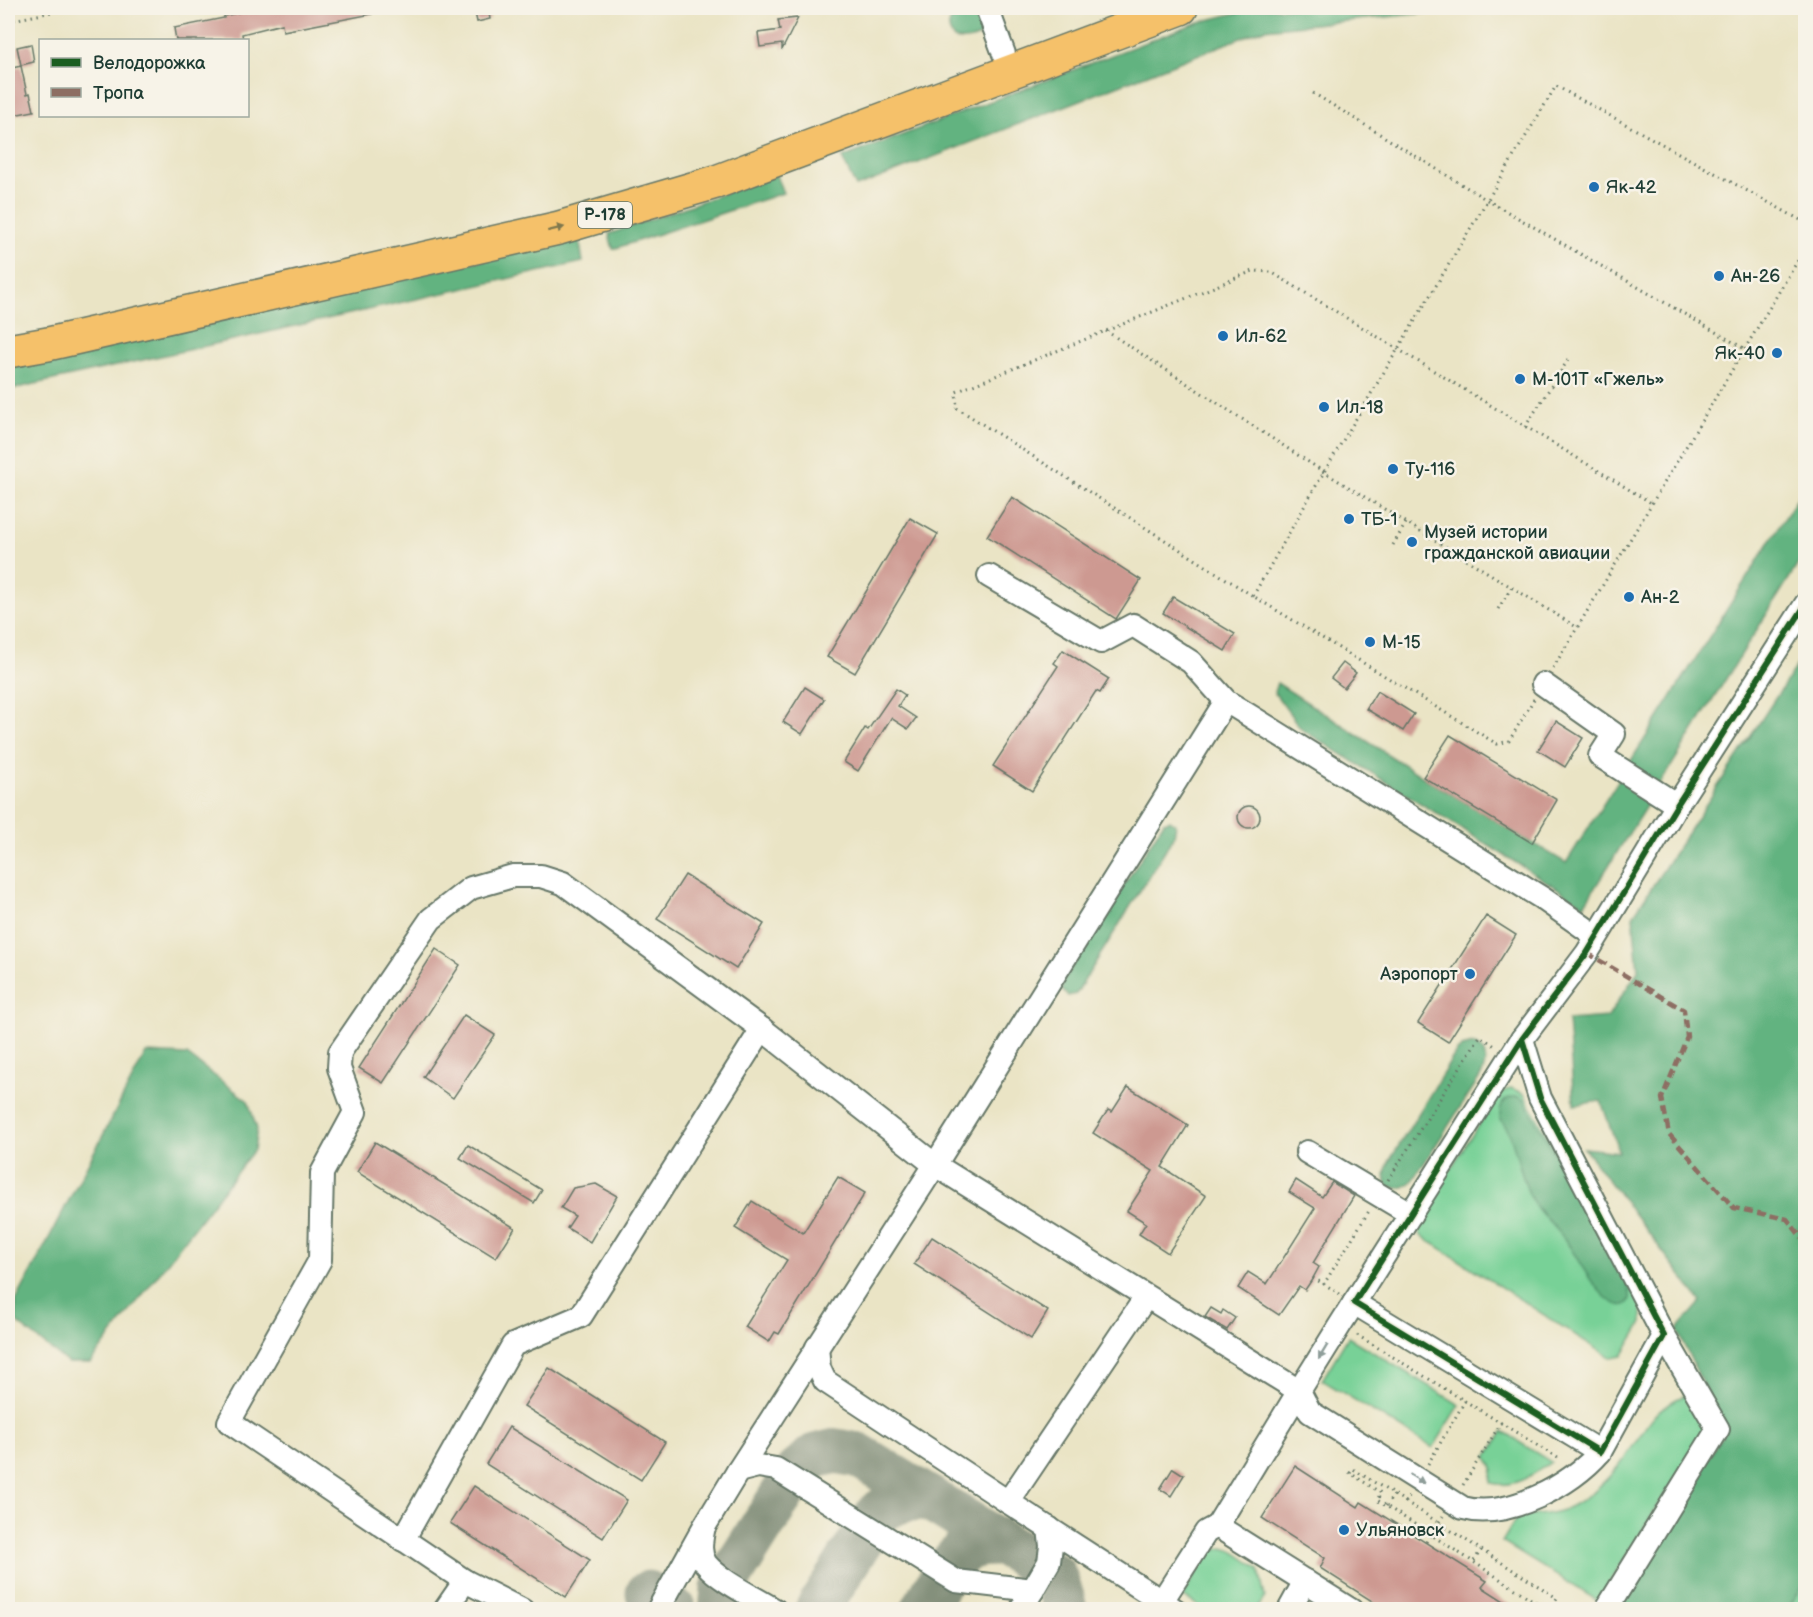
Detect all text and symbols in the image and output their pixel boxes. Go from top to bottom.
legend [39,39,249,117]
text: Велодорожка [93,53,206,74]
text: Тропа [93,83,144,104]
place label: Як-42 [1606,177,1657,198]
marker: Як-42 [1587,180,1601,194]
road number: Р-178 [578,202,632,228]
one-way arrow [547,223,566,233]
place label: Ан-26 [1730,266,1780,287]
marker: Ан-26 [1712,269,1726,283]
place label: Ил-62 [1235,326,1287,347]
marker: Ил-62 [1216,329,1230,343]
place label: Як-40 [1715,343,1765,364]
marker: Як-40 [1770,346,1784,360]
place label: М-101Т «Гжель» [1532,369,1665,390]
marker: М-101Т «Гжель» [1513,372,1527,386]
place label: Ил-18 [1336,397,1384,418]
marker: Ил-18 [1317,400,1331,414]
place label: Ту-116 [1405,459,1455,480]
marker: Ту-116 [1386,462,1400,476]
place label: ТБ-1 [1361,509,1398,530]
marker: ТБ-1 [1342,512,1356,526]
place label: Музей истории гражданской авиации [1424,522,1610,564]
marker: Музей истории гражданской авиации [1405,535,1419,549]
place label: Ан-2 [1640,587,1680,608]
marker: Ан-2 [1622,590,1636,604]
place label: М-15 [1382,632,1421,653]
marker: М-15 [1363,635,1377,649]
place label: Аэропорт [1379,964,1459,985]
marker: Аэропорт [1463,967,1477,981]
one-way arrow [1317,1344,1328,1360]
one-way arrow [1409,1473,1425,1484]
place label: Ульяновск [1356,1520,1445,1541]
marker: Ульяновск [1337,1523,1351,1537]

